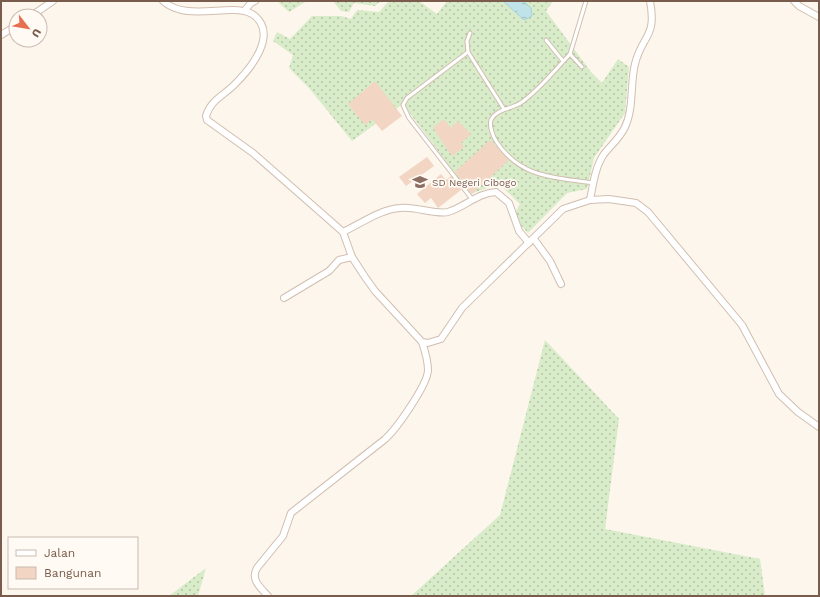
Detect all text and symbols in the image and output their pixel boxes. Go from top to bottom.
north arrow [8,8,48,48]
text: U [28,26,44,40]
school or university icon: SD Negeri Cibogo [411,173,429,191]
place label: SD Negeri Cibogo [432,177,516,188]
legend [8,537,138,589]
text: Jalan [44,546,75,560]
text: Bangunan [44,566,102,580]

